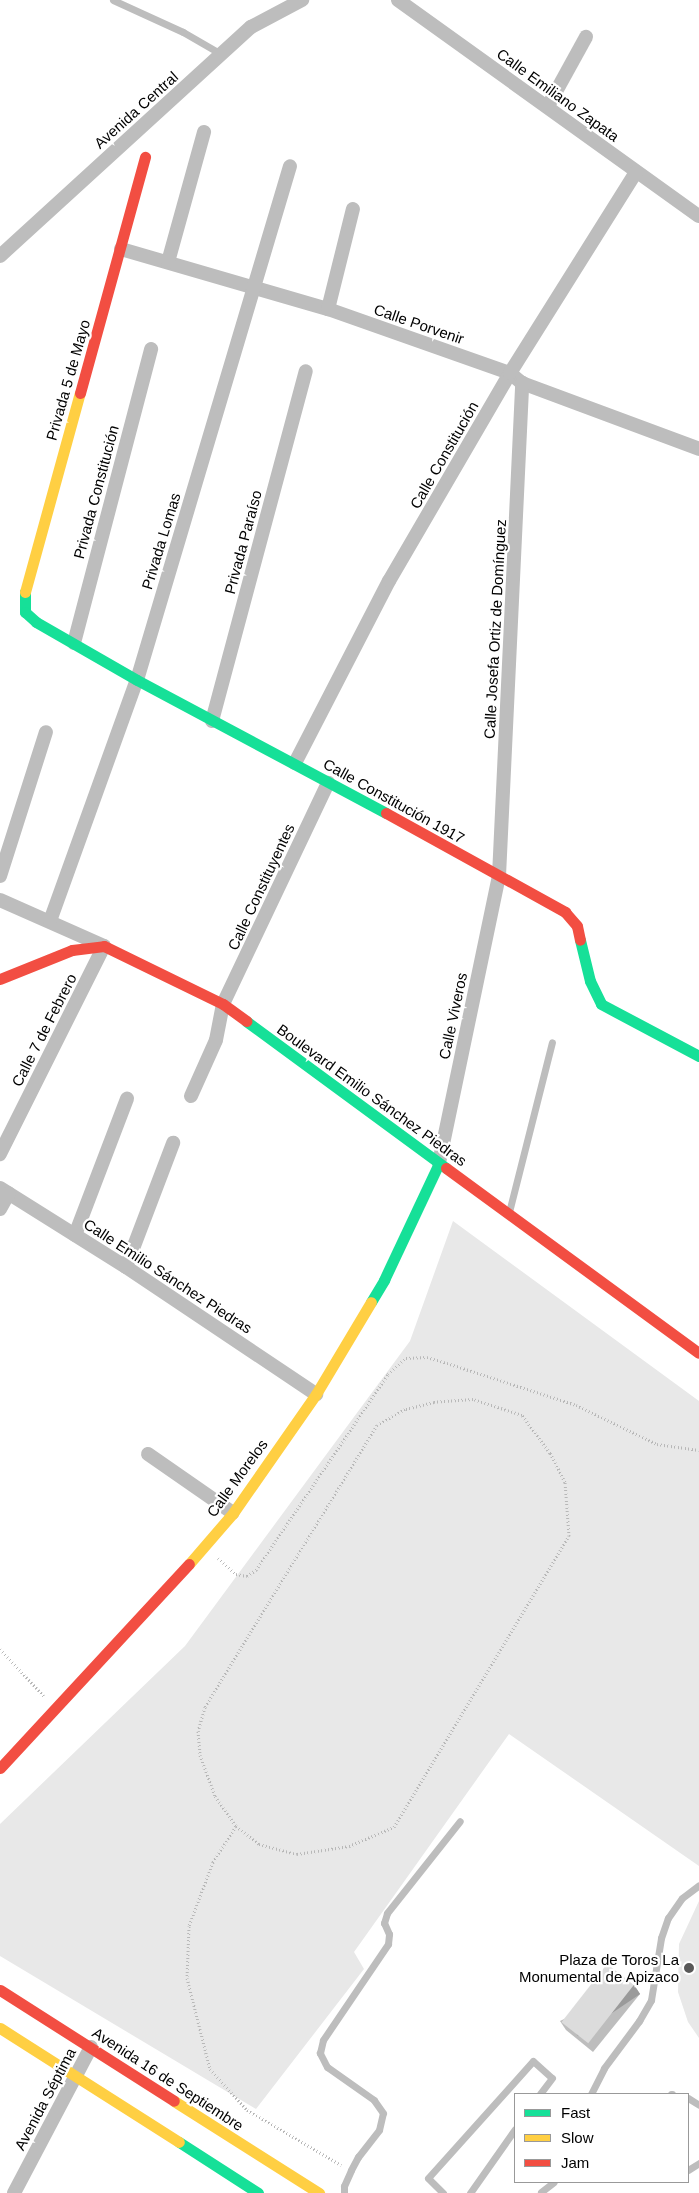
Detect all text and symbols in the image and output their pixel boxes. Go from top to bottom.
street label: Calle Emiliano Zapata [493,45,623,145]
street label: Avenida Central [90,68,182,152]
street label: Calle Porvenir [372,300,466,348]
street label: Privada 5 de Mayo [42,317,94,443]
street label: Calle Constitución [406,398,482,512]
street label: Privada Constitución [70,423,122,561]
street label: Privada Paraíso [220,488,266,596]
street label: Privada Lomas [138,491,184,591]
street label: Calle Josefa Ortiz de Domínguez [480,519,510,739]
street label: Calle Constitución 1917 [320,755,468,847]
street label: Calle Constituyentes [224,821,298,953]
street label: Calle 7 de Febrero [8,971,80,1089]
street label: Calle Viveros [435,971,471,1061]
street label: Boulevard Emilio Sánchez Piedras [274,1020,470,1170]
street label: Calle Emilio Sánchez Piedras [81,1215,255,1337]
street label: Calle Morelos [203,1436,271,1520]
place label: Plaza de Toros La Monumental de Apizaco [518,1950,679,1985]
marker: Plaza de Toros La Monumental de Apizaco [683,1962,695,1974]
street label: Avenida 16 de Septiembre [89,2023,247,2135]
street label: Avenida Séptima [10,2045,80,2153]
legend [514,2093,689,2183]
text: Fast [561,2104,590,2121]
text: Slow [561,2129,594,2146]
text: Jam [561,2154,589,2171]

